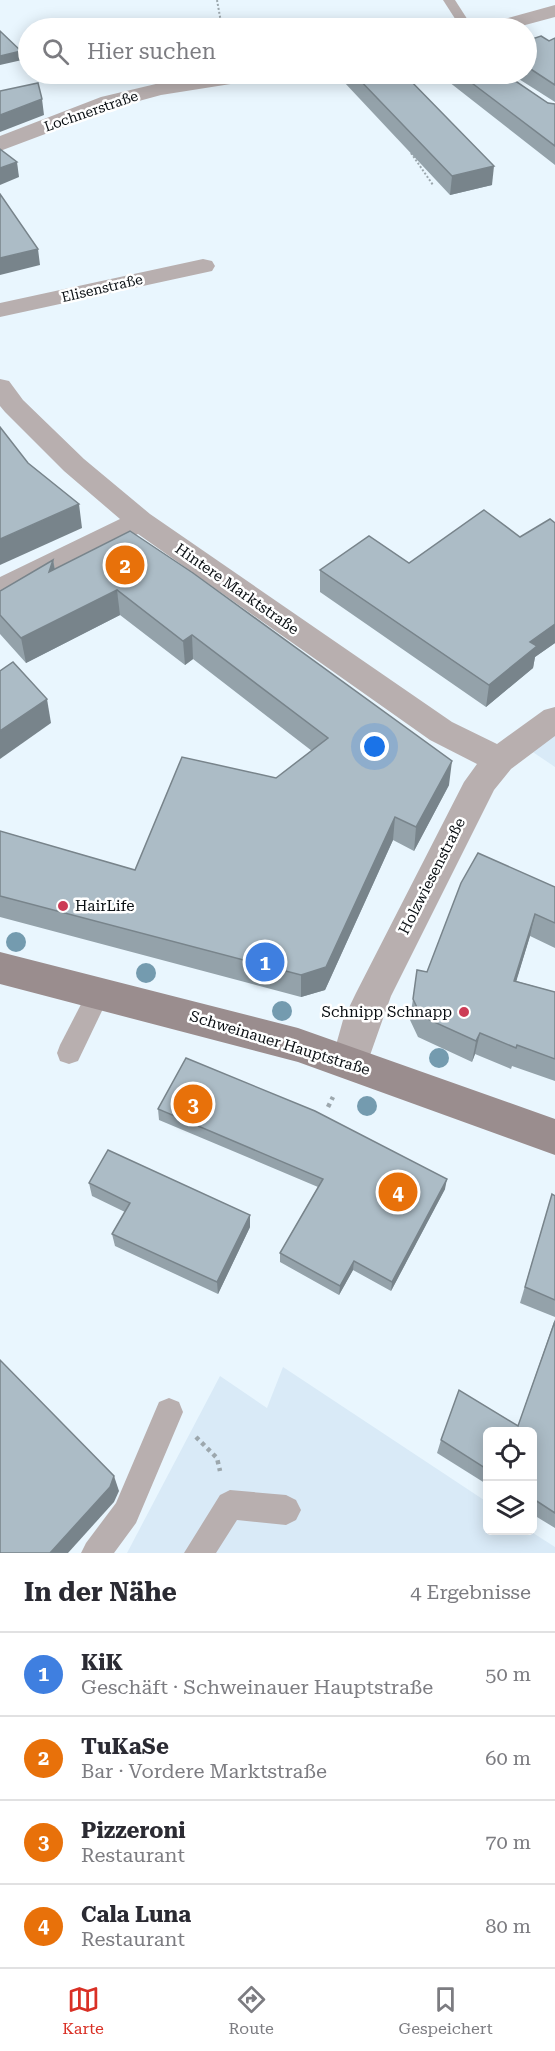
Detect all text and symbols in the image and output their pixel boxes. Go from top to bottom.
search box [18,18,537,84]
icon: search [39,35,72,68]
text: Hier suchen [87,39,216,64]
street label: Lochnerstraße [42,87,140,135]
street label: Elisenstraße [60,271,144,305]
street label: Hintere Marktstraße [172,540,302,638]
pin: 2 [106,542,144,588]
your location [360,732,389,761]
street label: Holzwiesenstraße [395,815,469,937]
place label: HairLife [75,897,135,915]
marker: HairLife [56,899,70,913]
pin: 1 [246,940,284,984]
place label: Schnipp Schnapp [321,1003,452,1021]
marker: Schnipp Schnapp [457,1005,471,1019]
street label: Schweinauer Hauptstraße [188,1007,372,1079]
pin: 3 [174,1082,212,1126]
pin: 4 [378,1170,418,1214]
map controls [483,1427,537,1535]
button: locate [483,1427,537,1481]
button: layers [483,1481,537,1535]
text: In der Nähe [24,1577,177,1607]
text: 4 Ergebnisse [410,1580,531,1604]
text: KiK [81,1650,123,1675]
text: 1 [38,1662,49,1686]
text: 50 m [485,1662,531,1686]
text: Geschäft · Schweinauer Hauptstraße [81,1675,433,1699]
text: TuKaSe [81,1734,169,1759]
text: 2 [38,1746,49,1770]
text: 60 m [485,1746,531,1770]
text: Bar · Vordere Marktstraße [81,1759,327,1783]
text: Pizzeroni [81,1818,186,1843]
text: 3 [38,1830,49,1854]
text: 70 m [485,1830,531,1854]
text: Restaurant [81,1843,185,1867]
text: Cala Luna [81,1902,191,1927]
text: 4 [38,1914,49,1938]
text: 80 m [485,1914,531,1938]
text: Restaurant [81,1927,185,1951]
tab: Karte [62,1983,104,2038]
tab: Route [228,1983,274,2038]
tab: Gespeichert [398,1983,493,2038]

